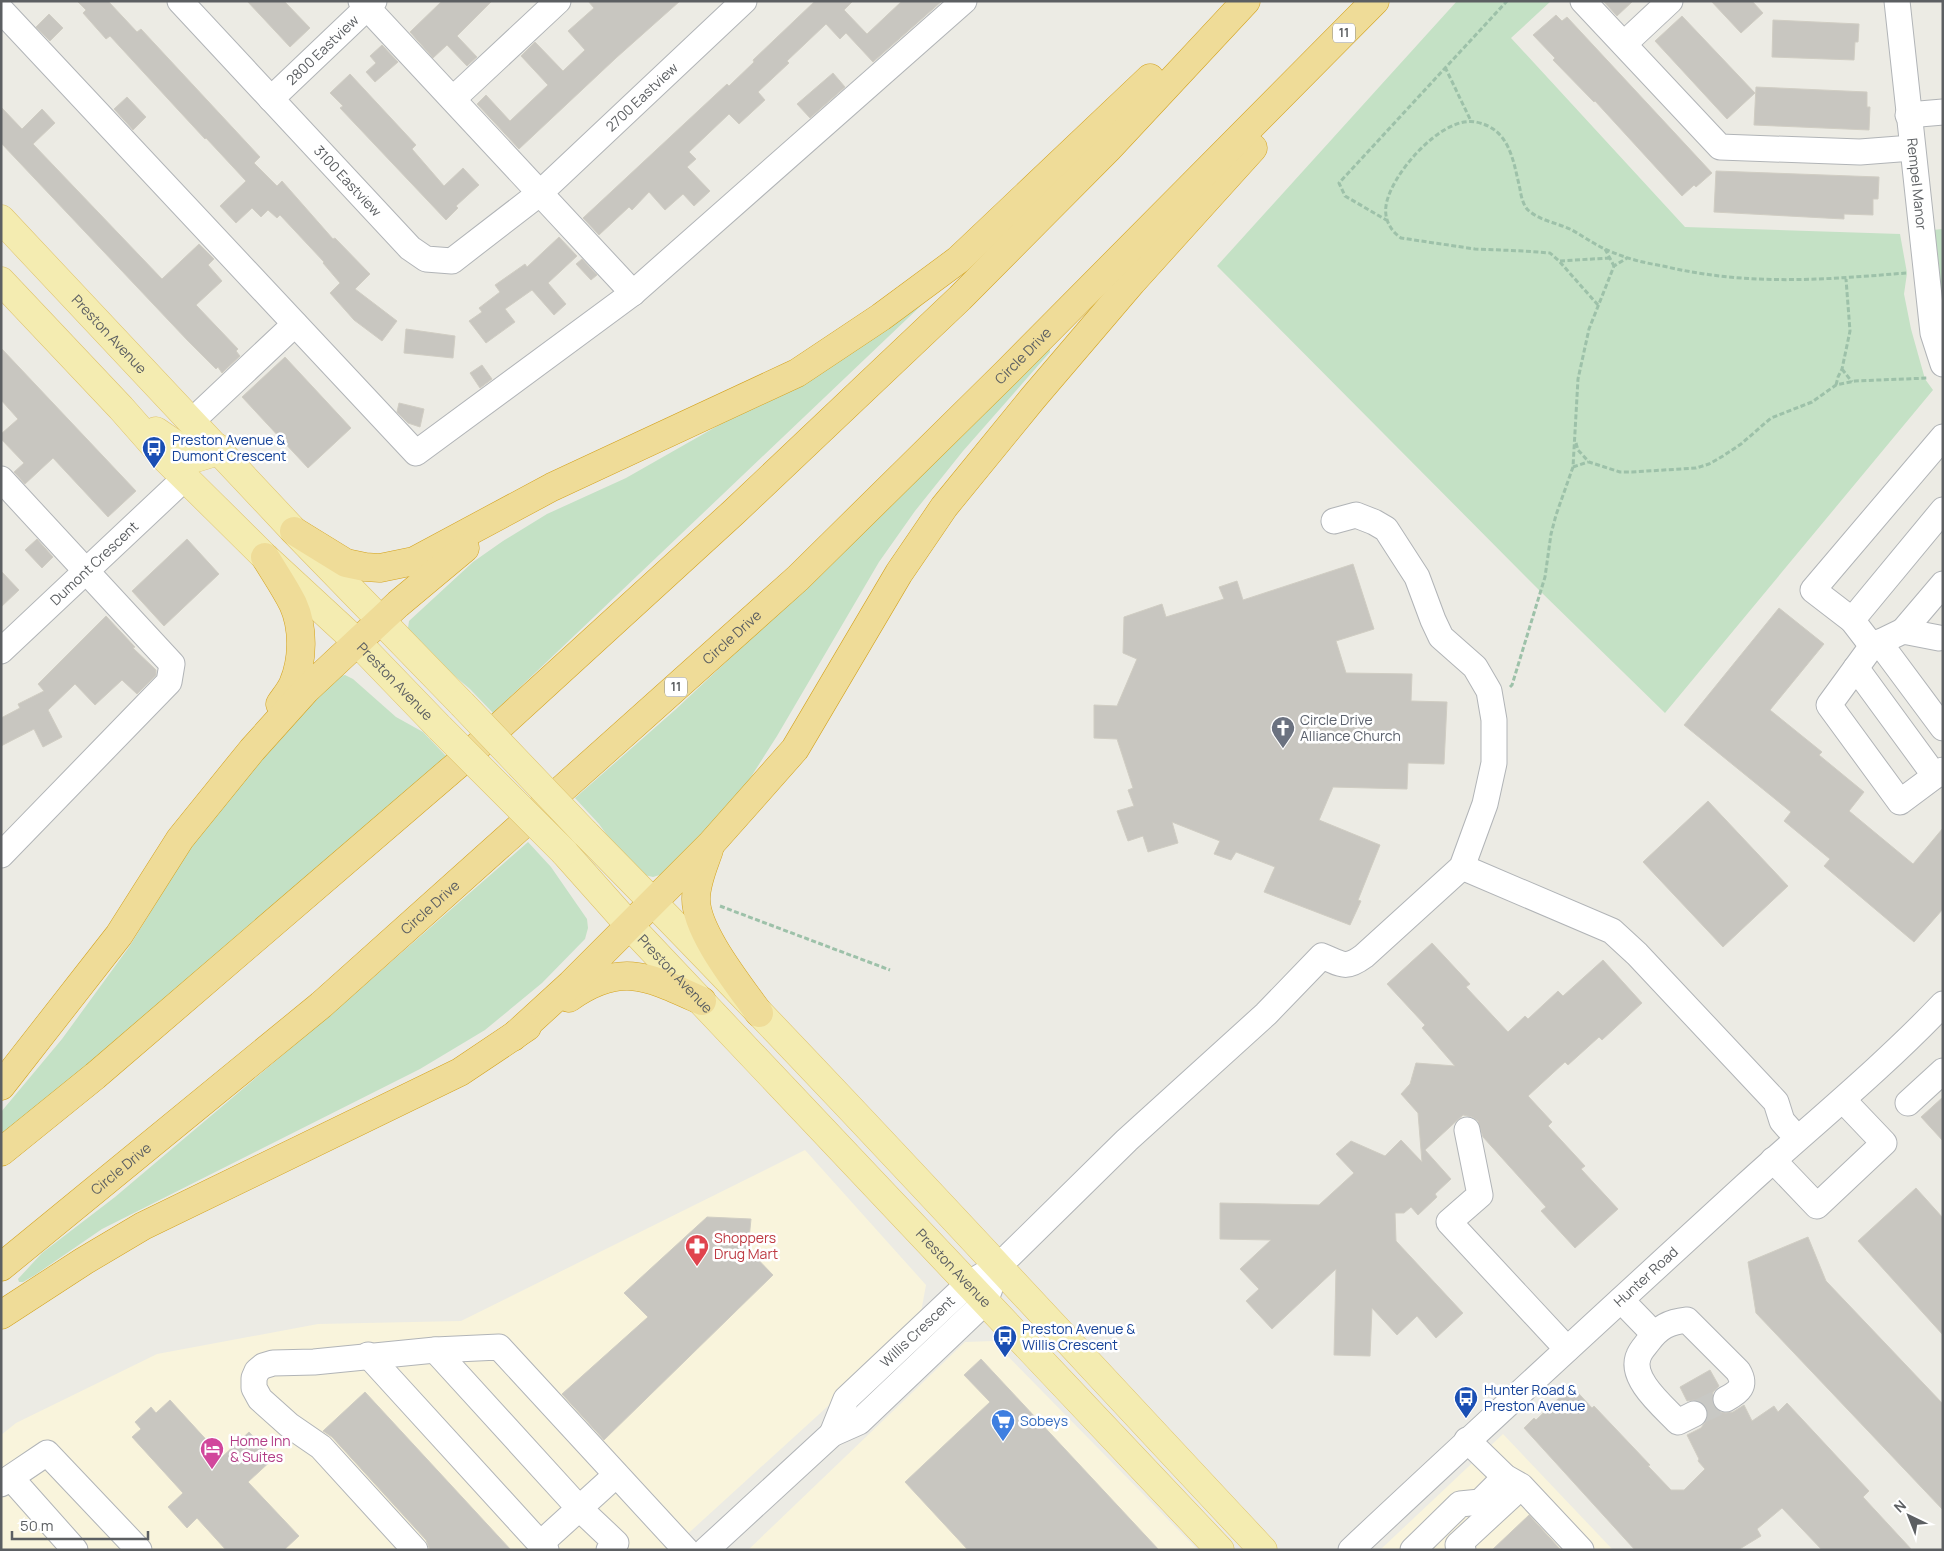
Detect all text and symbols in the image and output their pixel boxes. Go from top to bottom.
street label: 2800 Eastview [282,10,363,89]
road number: 11 [1333,23,1355,42]
street label: 2700 Eastview [601,58,682,136]
street label: Rempel Manor [1903,137,1932,231]
street label: 3100 Eastview [310,141,386,221]
street label: Preston Avenue [68,290,151,377]
street label: Circle Drive [990,323,1055,388]
place label: Preston Avenue & Dumont Crescent [172,430,287,465]
bus stop icon: Preston Avenue & Dumont Crescent [141,435,167,469]
street label: Dumont Crescent [46,517,142,609]
street label: Circle Drive [698,605,765,668]
street label: Preston Avenue [353,638,437,724]
road number: 11 [665,678,687,696]
place label: Circle Drive Alliance Church [1300,710,1401,745]
church icon: Circle Drive Alliance Church [1270,715,1296,749]
street label: Circle Drive [396,876,463,938]
street label: Preston Avenue [634,930,717,1017]
street label: Circle Drive [86,1138,155,1199]
street label: Preston Avenue [912,1224,996,1311]
place label: Shoppers Drug Mart [714,1228,778,1263]
pharmacy icon: Shoppers Drug Mart [684,1233,710,1267]
street label: Hunter Road [1609,1242,1682,1311]
street label: Willis Crescent [876,1291,959,1371]
place label: Preston Avenue & Willis Crescent [1022,1319,1135,1354]
bus stop icon: Preston Avenue & Willis Crescent [992,1324,1018,1358]
place label: Hunter Road & Preston Avenue [1484,1380,1586,1415]
bus stop icon: Hunter Road & Preston Avenue [1453,1385,1479,1419]
supermarket icon: Sobeys [990,1408,1016,1442]
place label: Sobeys [1020,1411,1068,1430]
place label: Home Inn & Suites [230,1431,291,1466]
hotel icon: Home Inn & Suites [199,1436,225,1470]
north arrow [1884,1491,1934,1541]
text: N [1890,1496,1910,1517]
scale bar [12,1508,149,1540]
text: 50 m [20,1515,54,1536]

